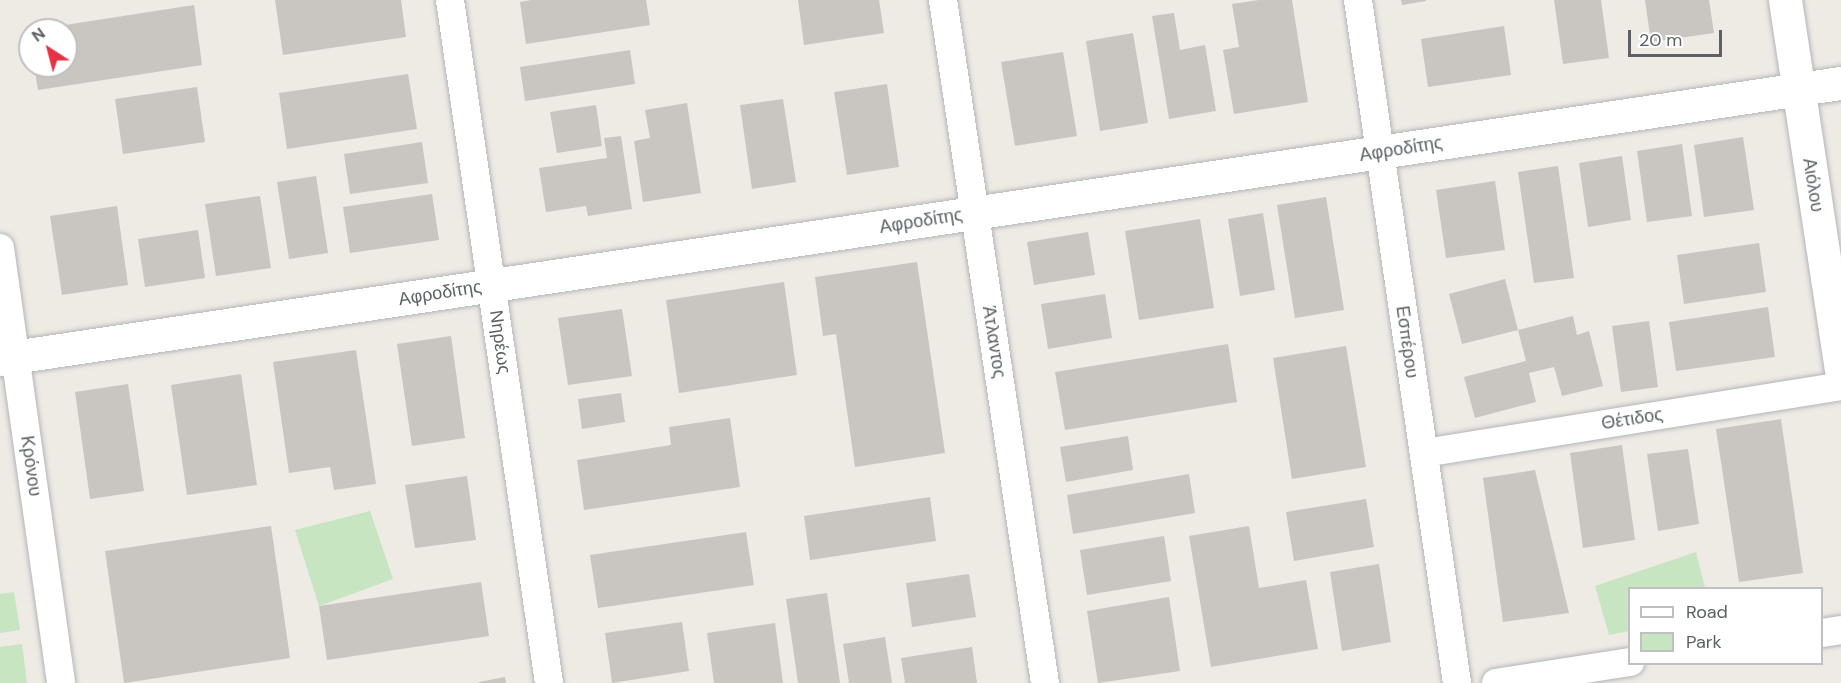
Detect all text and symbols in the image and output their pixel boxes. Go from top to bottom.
north arrow [18,18,78,78]
scale bar [1631,18,1726,56]
text: N [27,23,49,47]
text: 20 m [1639,28,1682,52]
street label: Αφροδίτης [1358,132,1444,166]
street label: Αιόλου [1798,157,1828,213]
street label: Αφροδίτης [878,204,964,238]
street label: Αφροδίτης [397,276,483,310]
street label: Άτλαντος [978,304,1010,380]
street label: Εσπέρου [1391,304,1423,380]
street label: Νηρέως [485,309,515,375]
street label: Θέτιδος [1600,403,1664,435]
street label: Κρόνου [16,434,46,498]
legend [1628,587,1823,665]
text: Road [1686,600,1728,624]
text: Park [1686,630,1722,654]

